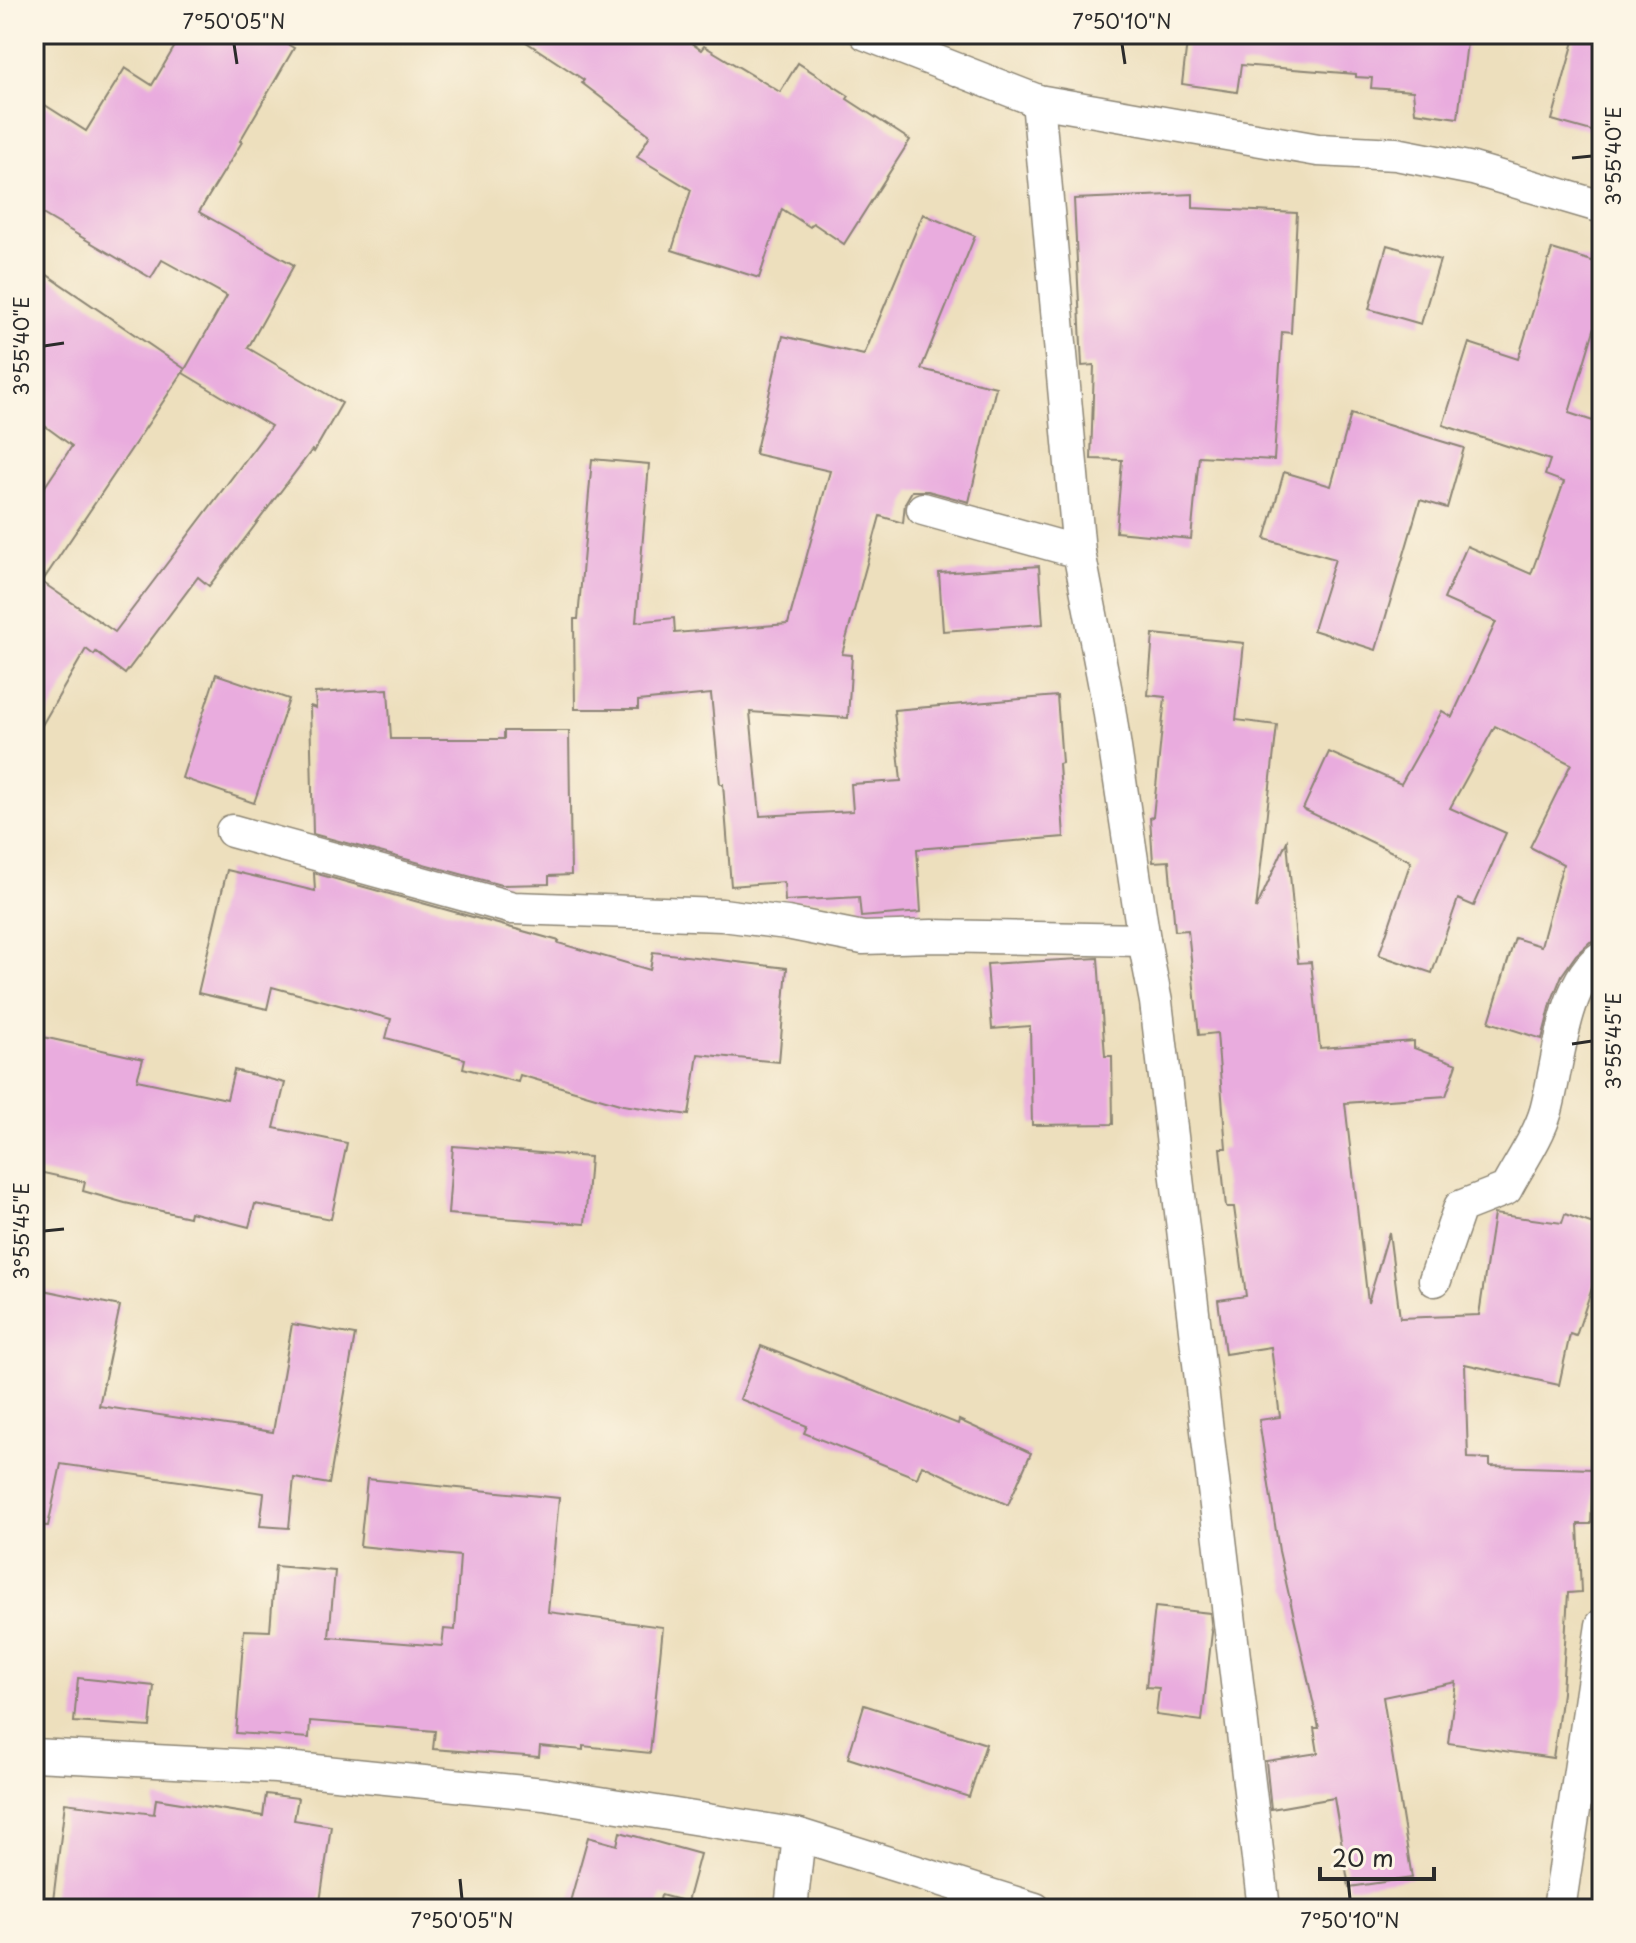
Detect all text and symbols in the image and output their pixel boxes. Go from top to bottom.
text: 7°50'05"N [183,6,285,36]
text: 7°50'10"N [1072,6,1172,36]
text: 3°55'40"E [1598,106,1628,206]
text: 3°55'40"E [6,296,36,396]
text: 3°55'45"E [1598,992,1628,1090]
text: 3°55'45"E [6,1182,36,1280]
scale bar [1320,1831,1434,1881]
text: 20 m [1332,1839,1394,1875]
text: 7°50'05"N [411,1905,513,1935]
text: 7°50'10"N [1300,1905,1400,1935]

